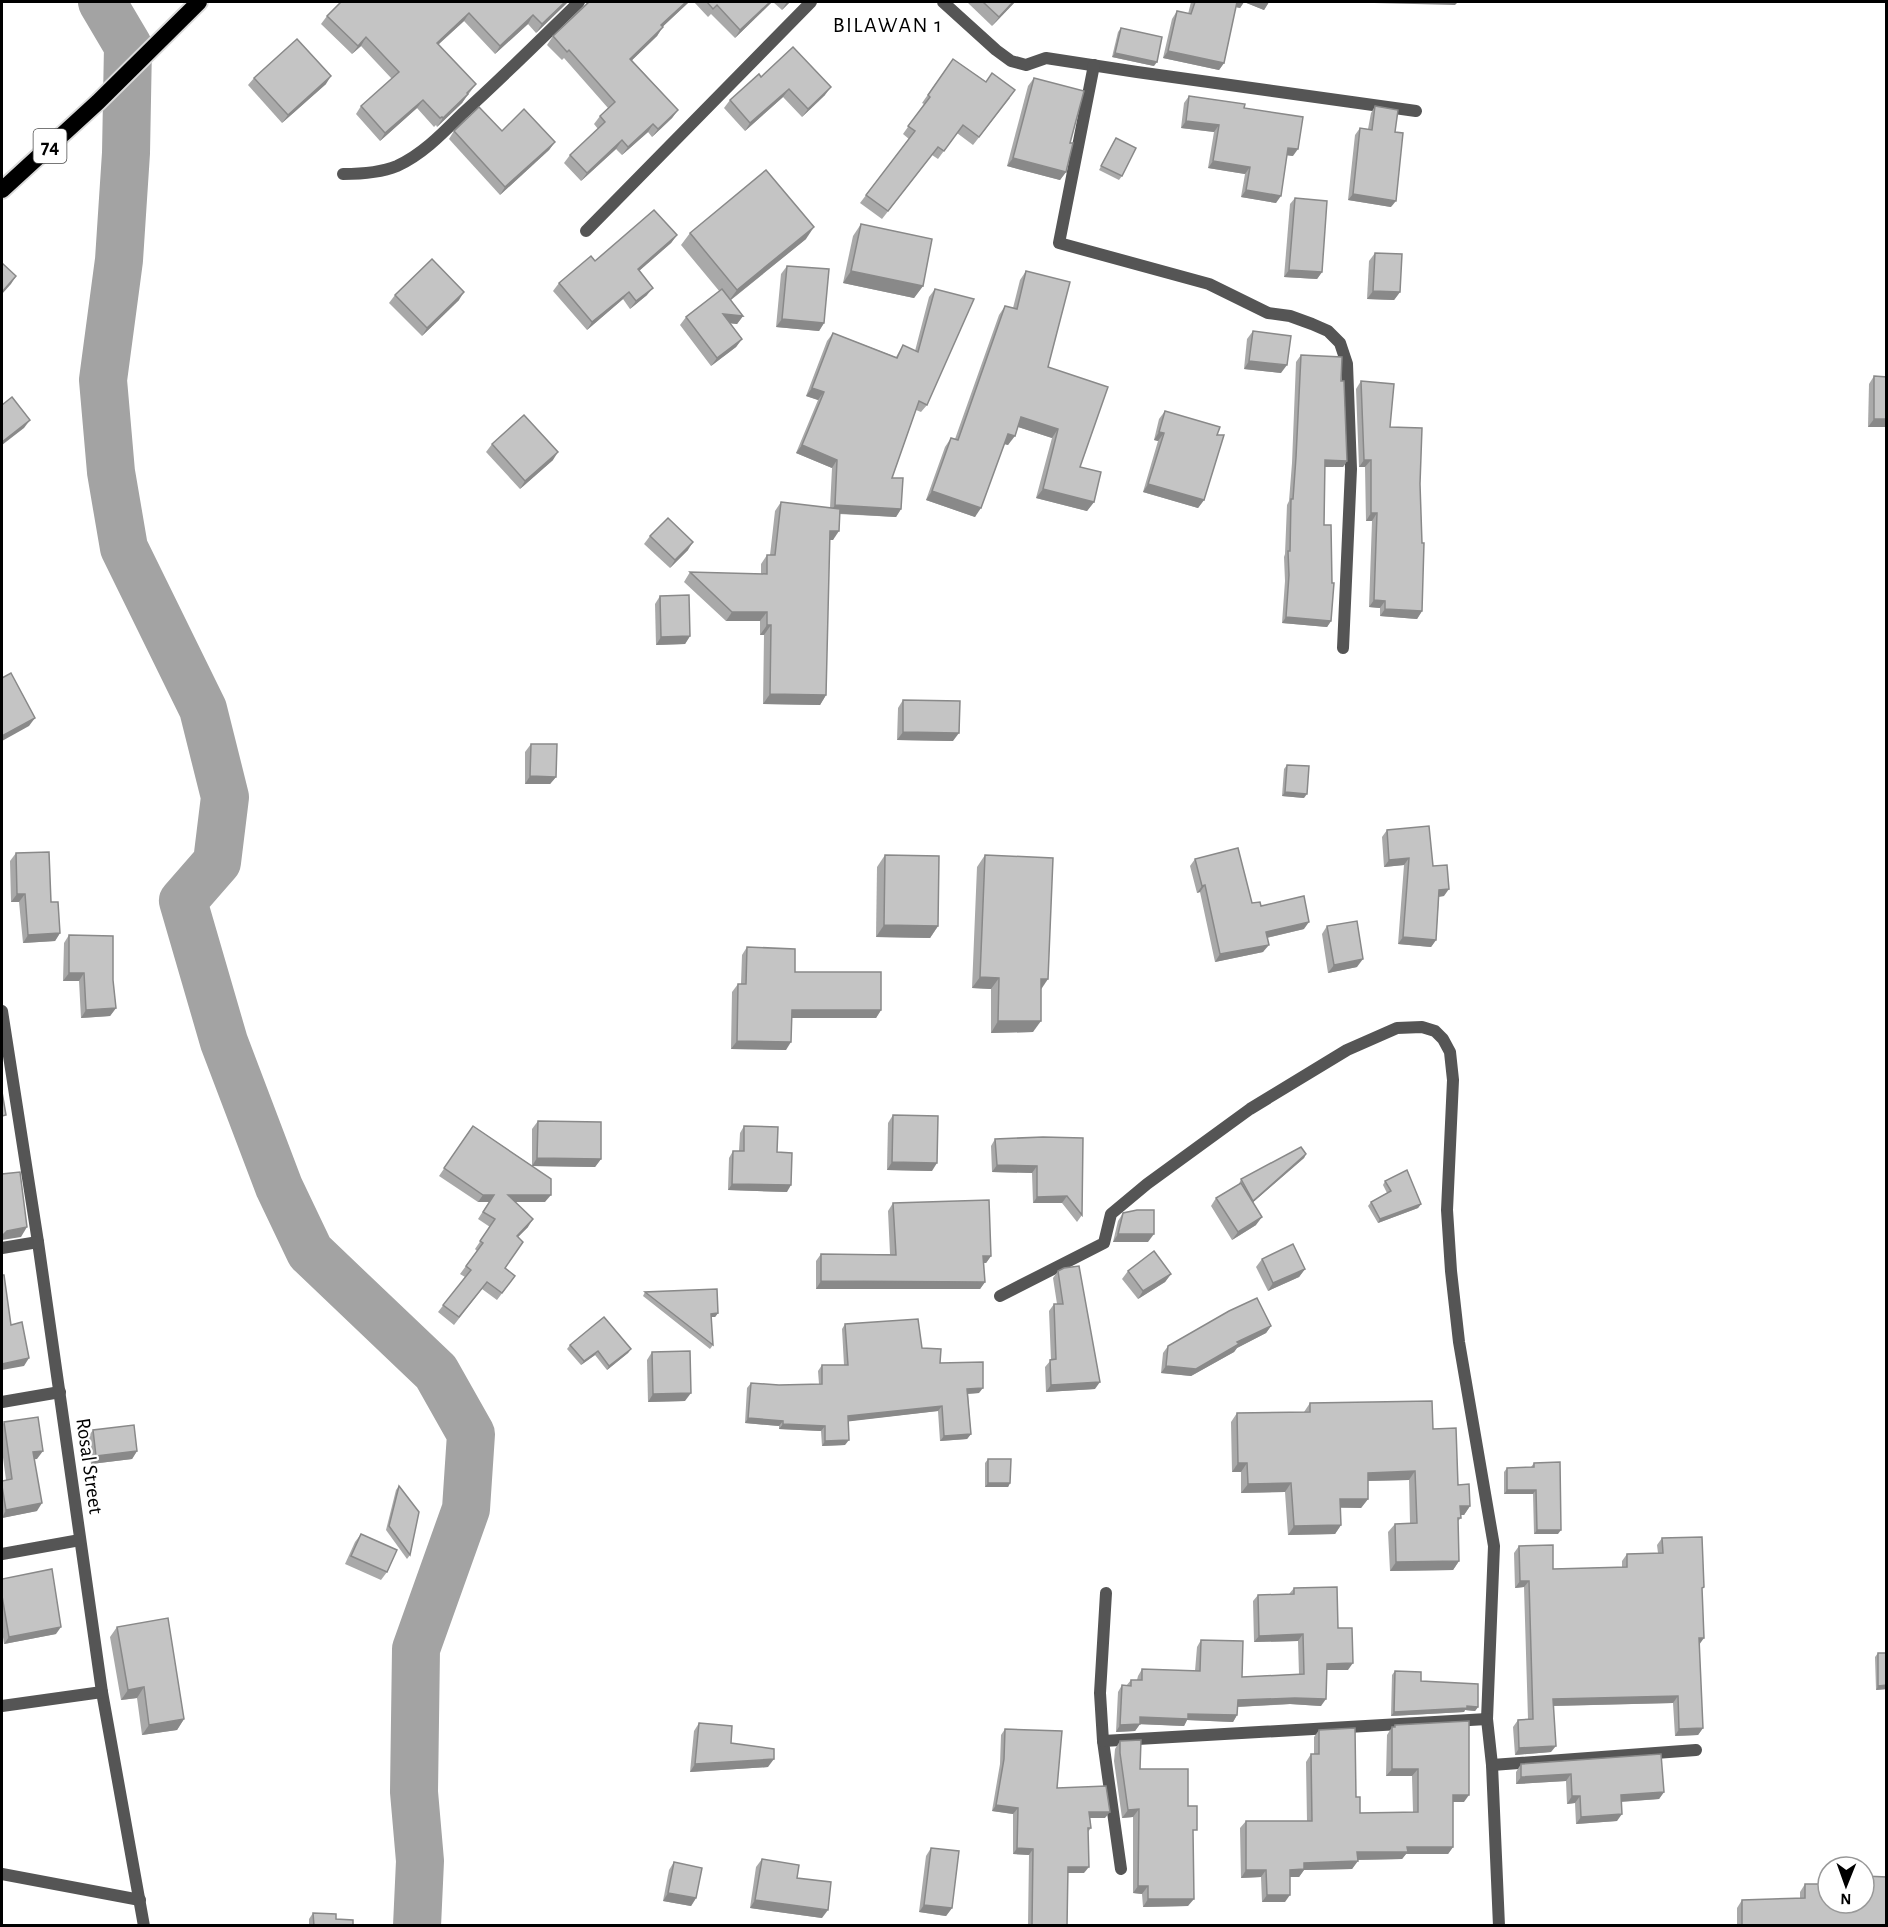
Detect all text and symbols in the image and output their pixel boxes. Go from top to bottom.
district label: BILAWAN 1 [833,14,943,36]
road number: 74 [34,129,66,163]
street label: Rosal Street [72,1417,107,1516]
north arrow [1816,1855,1876,1915]
text: N [1840,1891,1851,1907]

